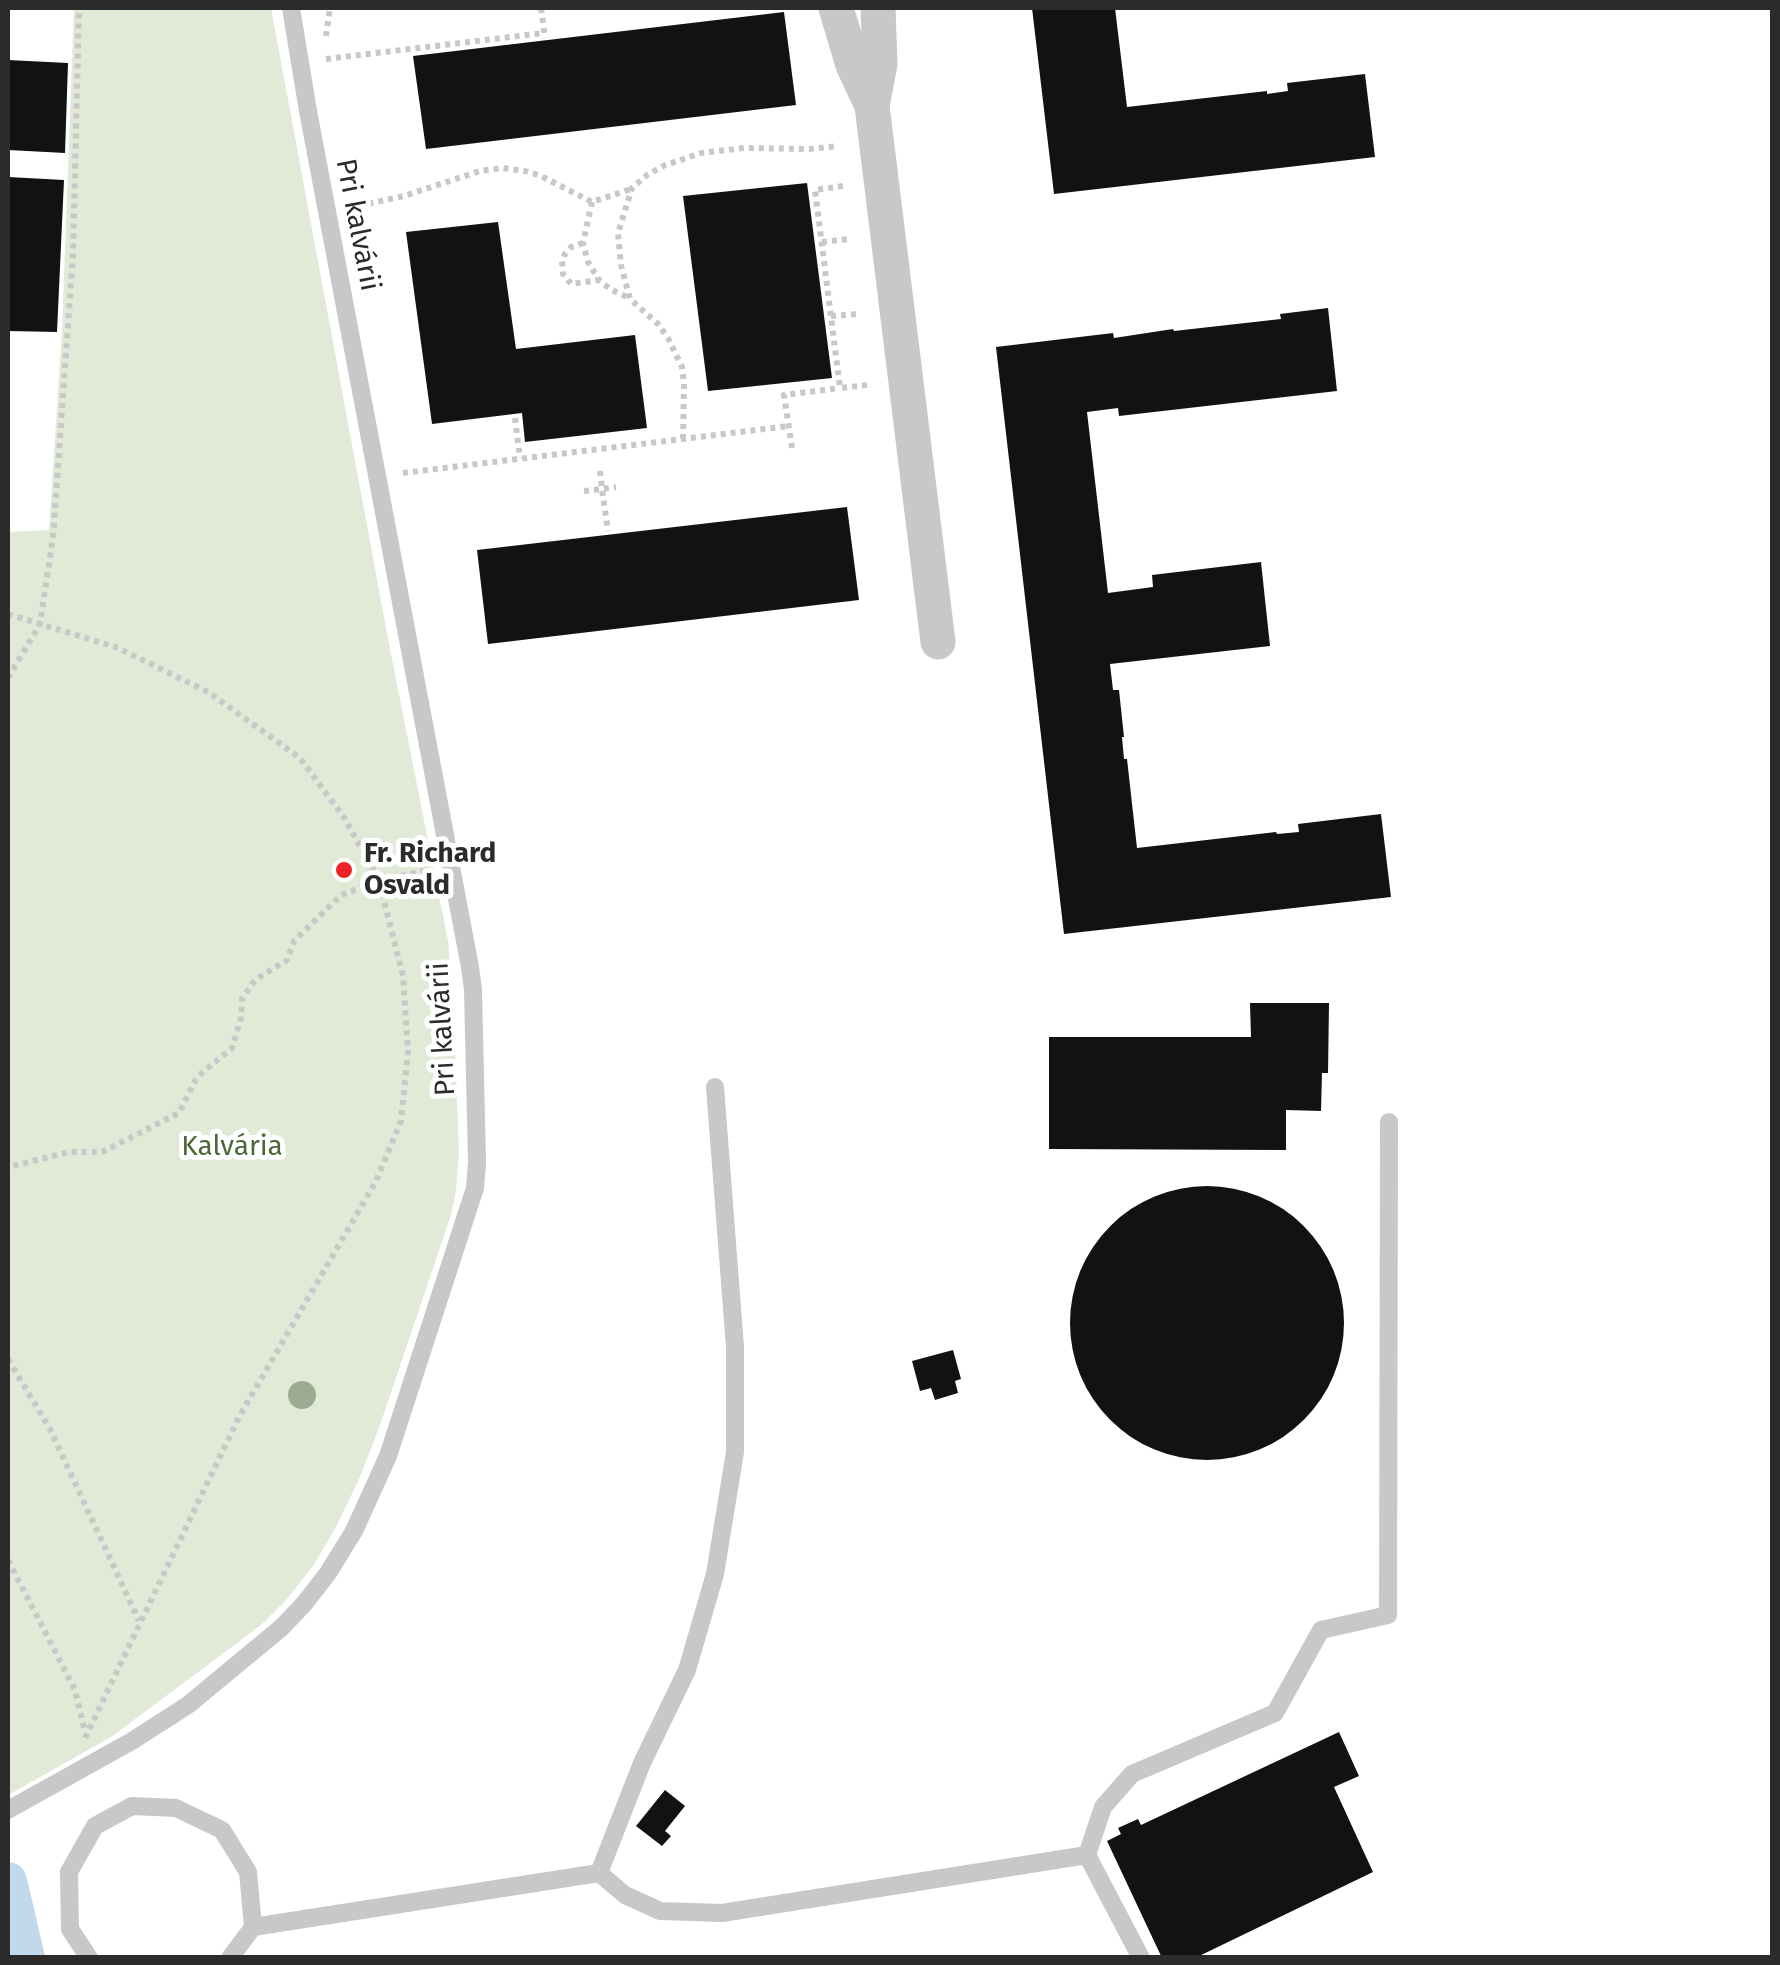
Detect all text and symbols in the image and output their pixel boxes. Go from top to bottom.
street label: Pri kalvárii [328,156,386,294]
place label: Fr. Richard Osvald [364,837,496,903]
marker: Fr. Richard Osvald [333,859,355,881]
street label: Pri kalvárii [423,961,463,1097]
park label: Kalvária [181,1130,283,1164]

